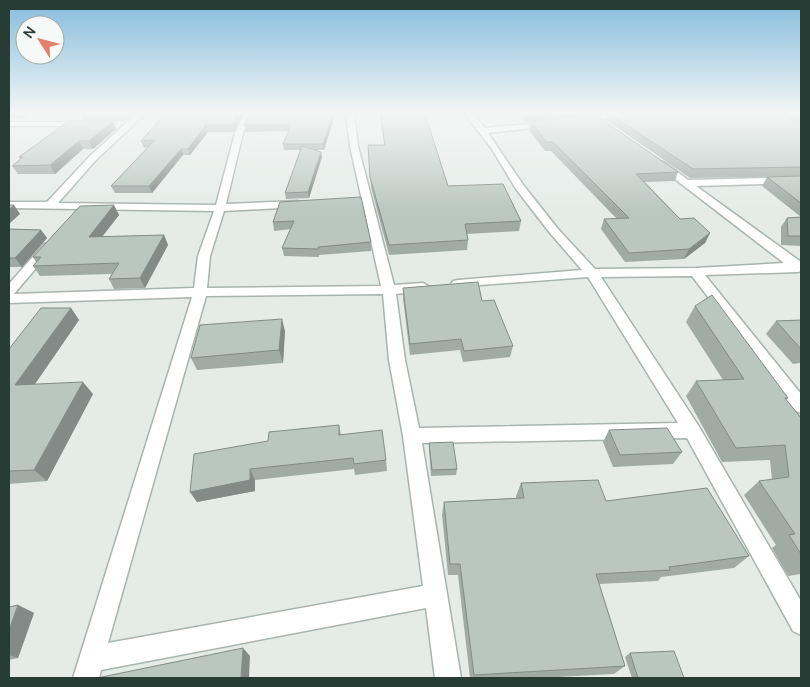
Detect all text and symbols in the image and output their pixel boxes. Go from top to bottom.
north arrow [15,15,65,65]
text: N [18,22,40,42]

